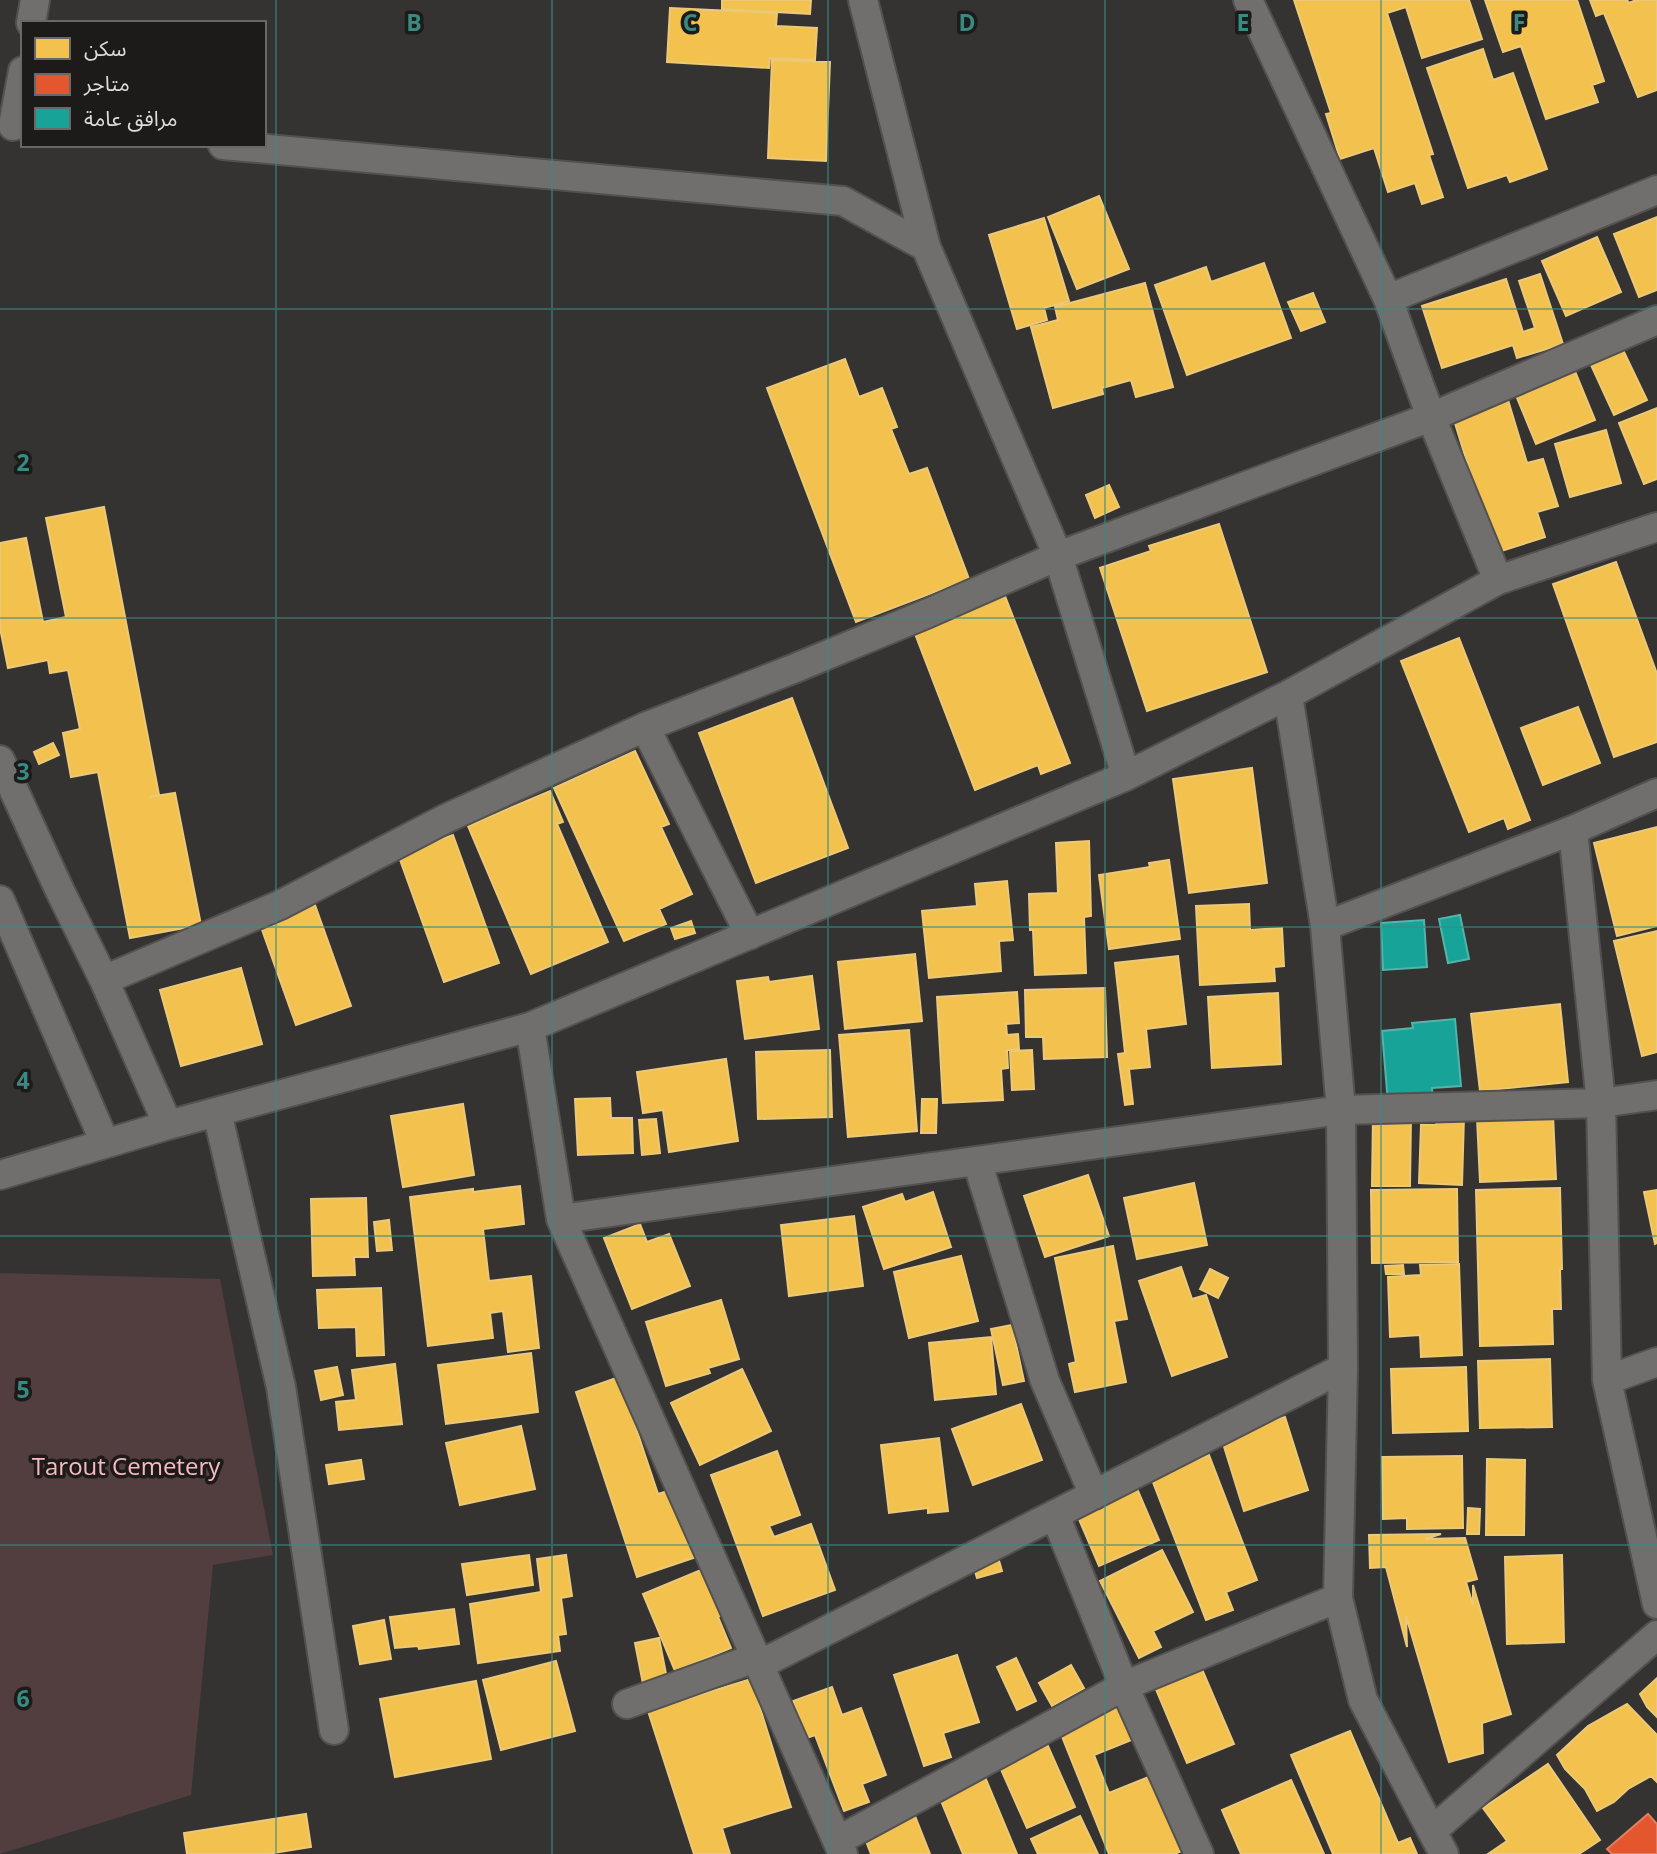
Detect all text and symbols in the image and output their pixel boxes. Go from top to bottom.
text: B [406,6,422,38]
text: C [683,6,697,38]
text: D [958,6,976,38]
text: E [1237,6,1249,38]
text: F [1513,6,1525,38]
legend [21,21,266,147]
text: سكن [84,34,126,62]
text: متاجر [83,69,130,97]
text: مرافق عامة [84,104,178,132]
text: 2 [16,446,30,478]
text: 3 [16,755,30,787]
text: 4 [16,1064,30,1096]
text: 5 [16,1373,30,1405]
park label: Tarout Cemetery [32,1449,221,1482]
text: 6 [16,1682,30,1714]

